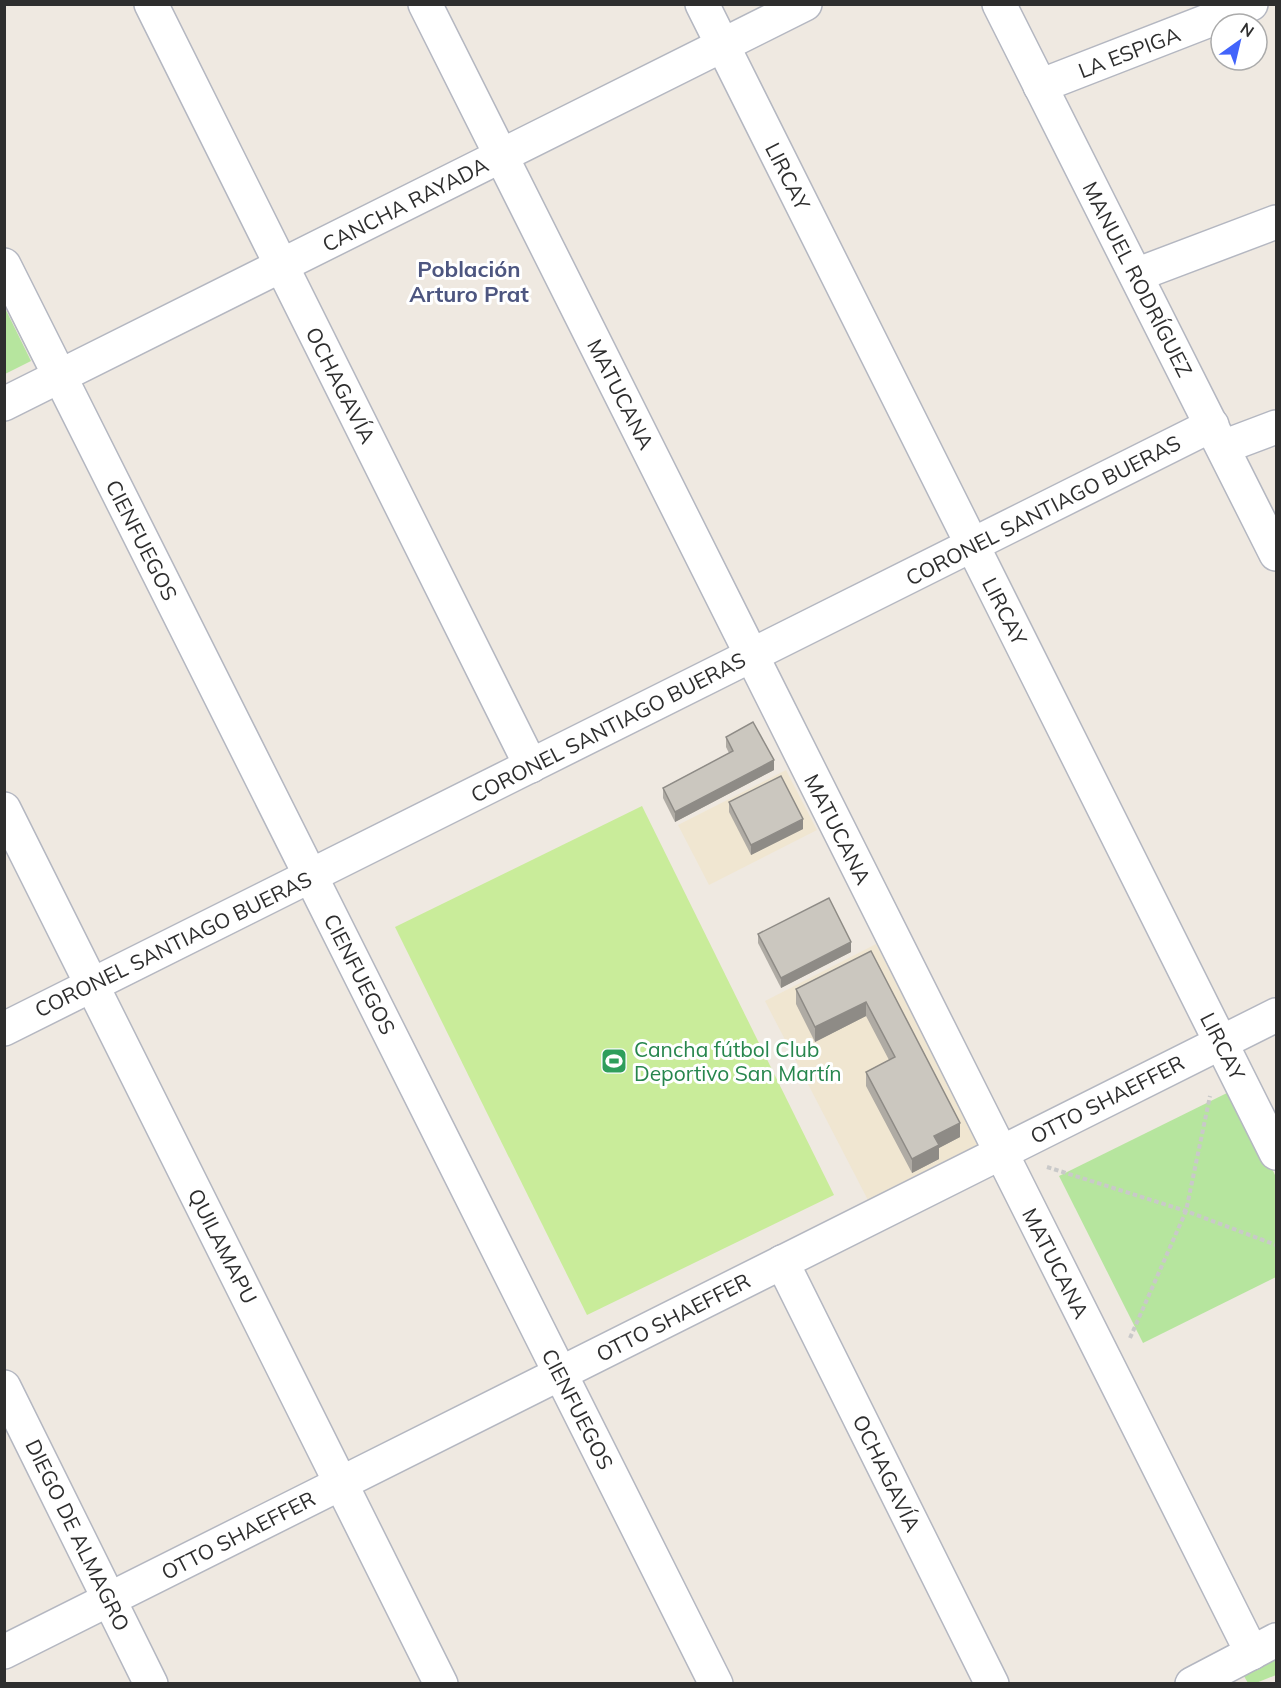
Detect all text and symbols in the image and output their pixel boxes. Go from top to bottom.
north arrow [1209,12,1269,72]
text: N [1237,18,1258,41]
street label: LA ESPIGA [1074,20,1184,83]
street label: LIRCAY [760,138,816,214]
street label: CANCHA RAYADA [318,151,493,257]
street label: MANUEL RODRÍGUEZ [1077,177,1199,381]
district label: Población Arturo Prat [409,255,529,308]
street label: OCHAGAVÍA [301,323,382,448]
street label: MATUCANA [582,334,660,454]
street label: CORONEL SANTIAGO BUERAS [901,429,1185,591]
street label: CIENFUEGOS [100,475,184,605]
street label: LIRCAY [977,573,1033,649]
street label: CORONEL SANTIAGO BUERAS [466,646,750,808]
street label: MATUCANA [799,769,877,889]
street label: CORONEL SANTIAGO BUERAS [30,865,316,1023]
street label: CIENFUEGOS [318,909,402,1039]
street label: LIRCAY [1195,1008,1251,1084]
place label: Cancha fútbol Club Deportivo San Martín [634,1036,842,1086]
sports icon: Cancha fútbol Club Deportivo San Martín [599,1046,629,1076]
street label: OTTO SHAEFFER [1026,1049,1188,1149]
street label: QUILAMAPU [183,1184,263,1308]
street label: MATUCANA [1017,1203,1095,1323]
street label: OTTO SHAEFFER [592,1267,754,1367]
street label: CIENFUEGOS [536,1344,620,1474]
street label: OCHAGAVÍA [847,1410,927,1536]
street label: DIEGO DE ALMAGRO [20,1435,136,1635]
street label: OTTO SHAEFFER [157,1485,319,1585]

